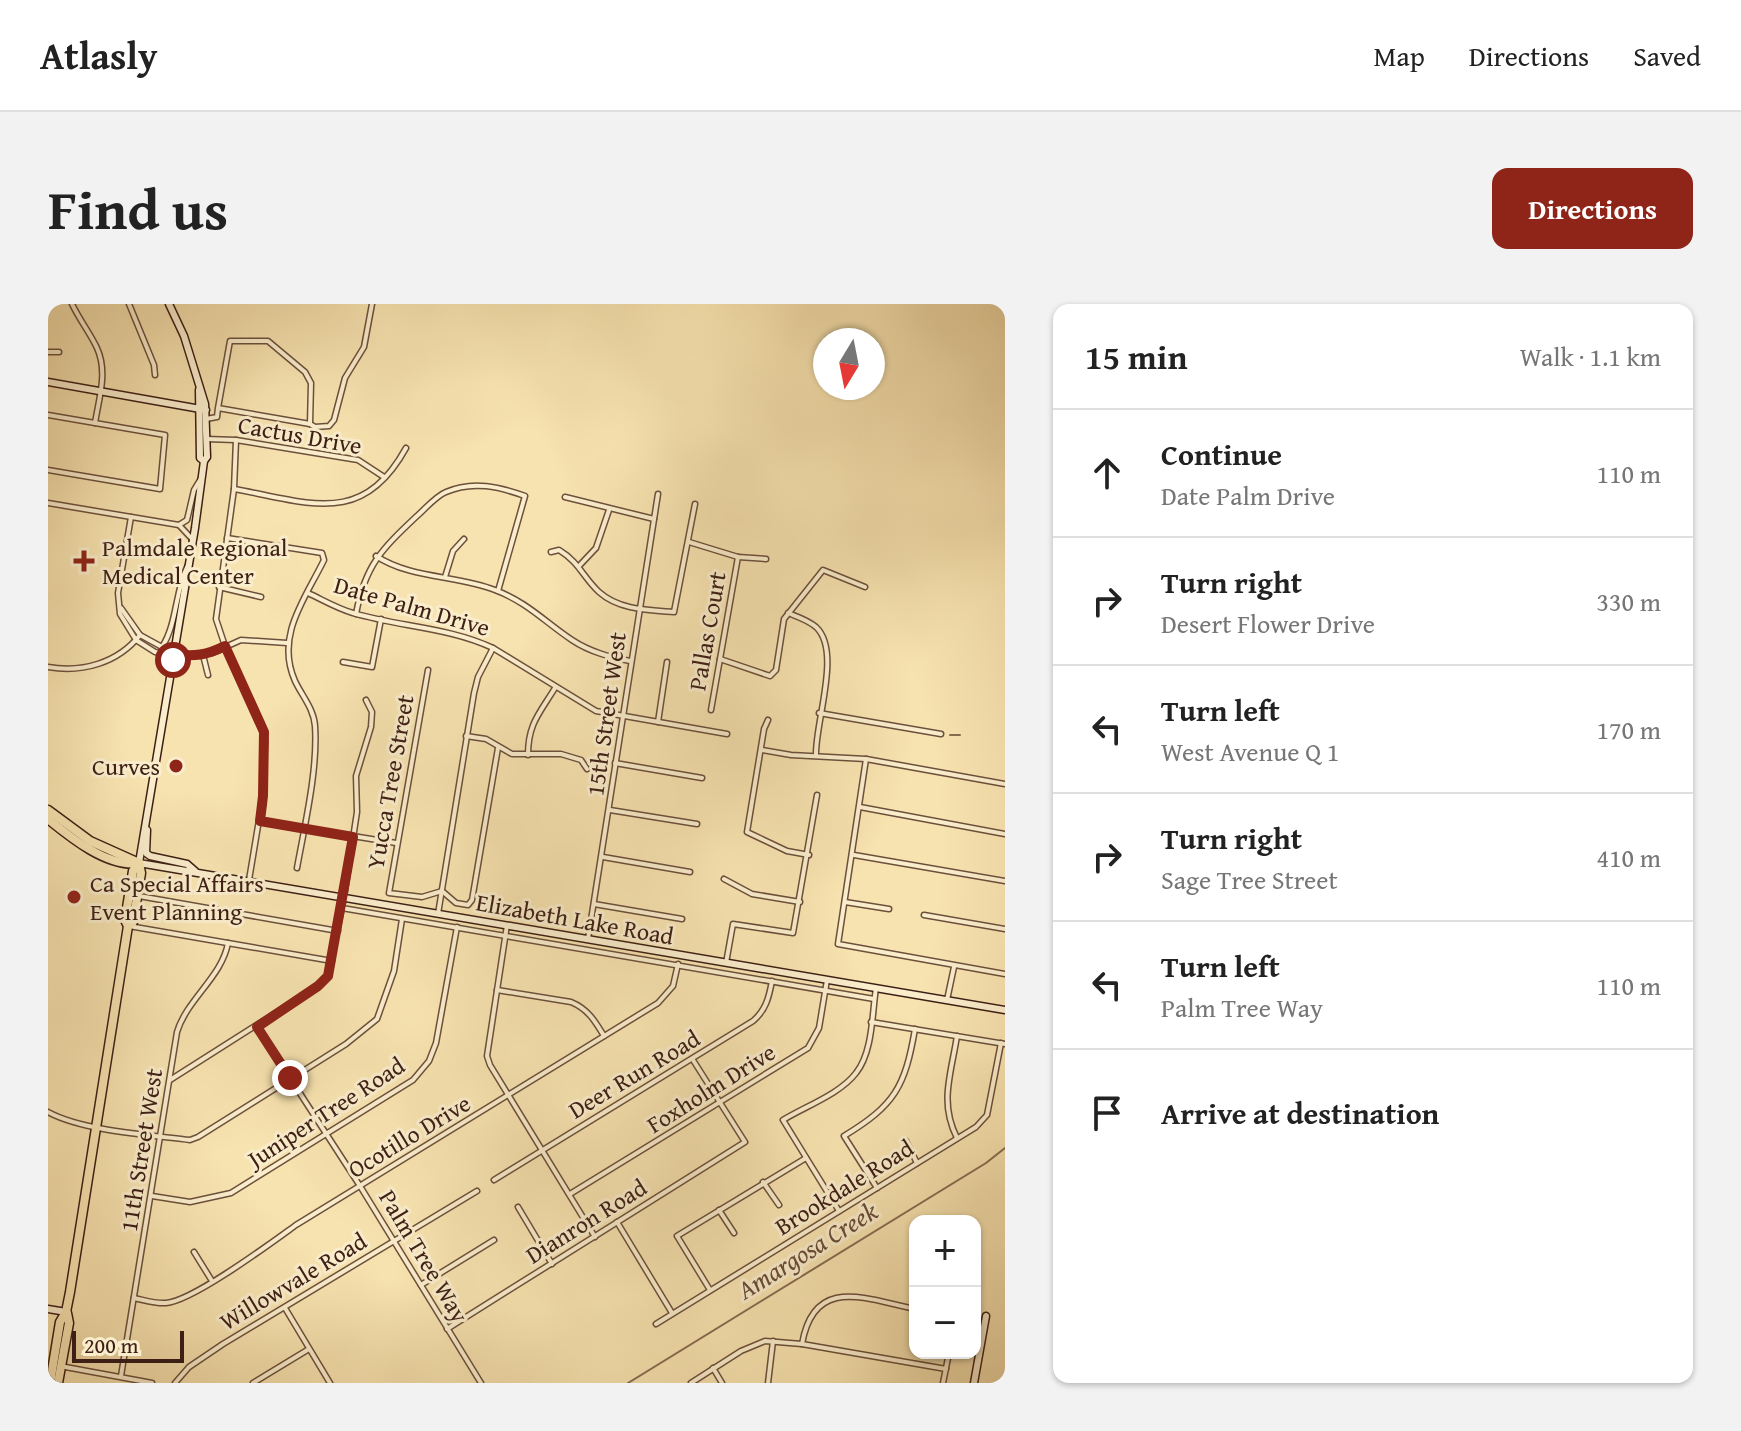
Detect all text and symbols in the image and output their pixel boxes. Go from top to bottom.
text: Atlasly [40,27,158,83]
text: Map [1373,35,1425,76]
text: Directions [1469,35,1589,76]
text: Saved [1633,35,1701,76]
text: Find us [48,167,228,250]
button: Directions [1492,168,1693,249]
north arrow [813,328,885,400]
text: 15 min [1085,332,1187,381]
text: Walk · 1.1 km [1520,337,1661,376]
street label: Cactus Drive [235,407,365,463]
text: Continue [1161,432,1282,476]
icon: ahead [1085,451,1129,495]
text: 110 m [1596,454,1661,493]
text: Date Palm Drive [1161,476,1335,515]
place label: Palmdale Regional Medical Center [102,530,288,593]
marker: Palmdale Regional Medical Center [73,550,95,572]
text: Turn right [1161,560,1302,604]
street label: Date Palm Drive [330,567,494,645]
street label: Pallas Court [679,568,735,693]
icon: right [1085,579,1129,623]
text: 330 m [1596,582,1661,621]
text: Desert Flower Drive [1161,604,1375,643]
street label: 15th Street West [577,629,635,798]
route start [155,642,191,678]
text: Turn left [1161,688,1280,732]
street label: Yucca Tree Street [357,691,423,872]
icon: left [1085,707,1129,751]
text: 170 m [1596,710,1661,749]
text: West Avenue Q 1 [1161,732,1339,771]
place label: Curves [92,749,160,784]
marker: Curves [167,757,185,775]
text: Turn right [1161,816,1302,860]
icon: right [1085,835,1129,879]
text: 410 m [1596,838,1661,877]
text: Sage Tree Street [1161,860,1338,899]
place label: Ca Special Affairs Event Planning [90,866,264,929]
street label: Elizabeth Lake Road [474,884,677,954]
marker: Ca Special Affairs Event Planning [65,888,83,906]
text: Turn left [1161,944,1280,988]
icon: left [1085,963,1129,1007]
text: 110 m [1596,966,1661,1005]
text: Palm Tree Way [1161,988,1323,1027]
street label: Deer Run Road [562,1021,707,1127]
street label: Foxholm Drive [640,1034,782,1142]
street label: Juniper Tree Road [238,1048,412,1178]
route end [272,1060,308,1096]
street label: 11th Street West [111,1065,171,1234]
street label: Ocotillo Drive [341,1086,477,1186]
icon: arrive [1085,1091,1129,1135]
text: Arrive at destination [1161,1091,1439,1135]
street label: Brookdale Road [768,1130,920,1244]
street label: Dianron Road [519,1170,653,1272]
street label: Palm Tree Way [371,1183,478,1329]
water label: Amargosa Creek [728,1191,885,1309]
map controls [909,1215,981,1359]
button: + [909,1215,981,1287]
street label: Willowvale Road [213,1223,373,1339]
button: − [909,1287,981,1359]
scale bar [72,1327,184,1363]
text: 200 m [84,1329,139,1361]

